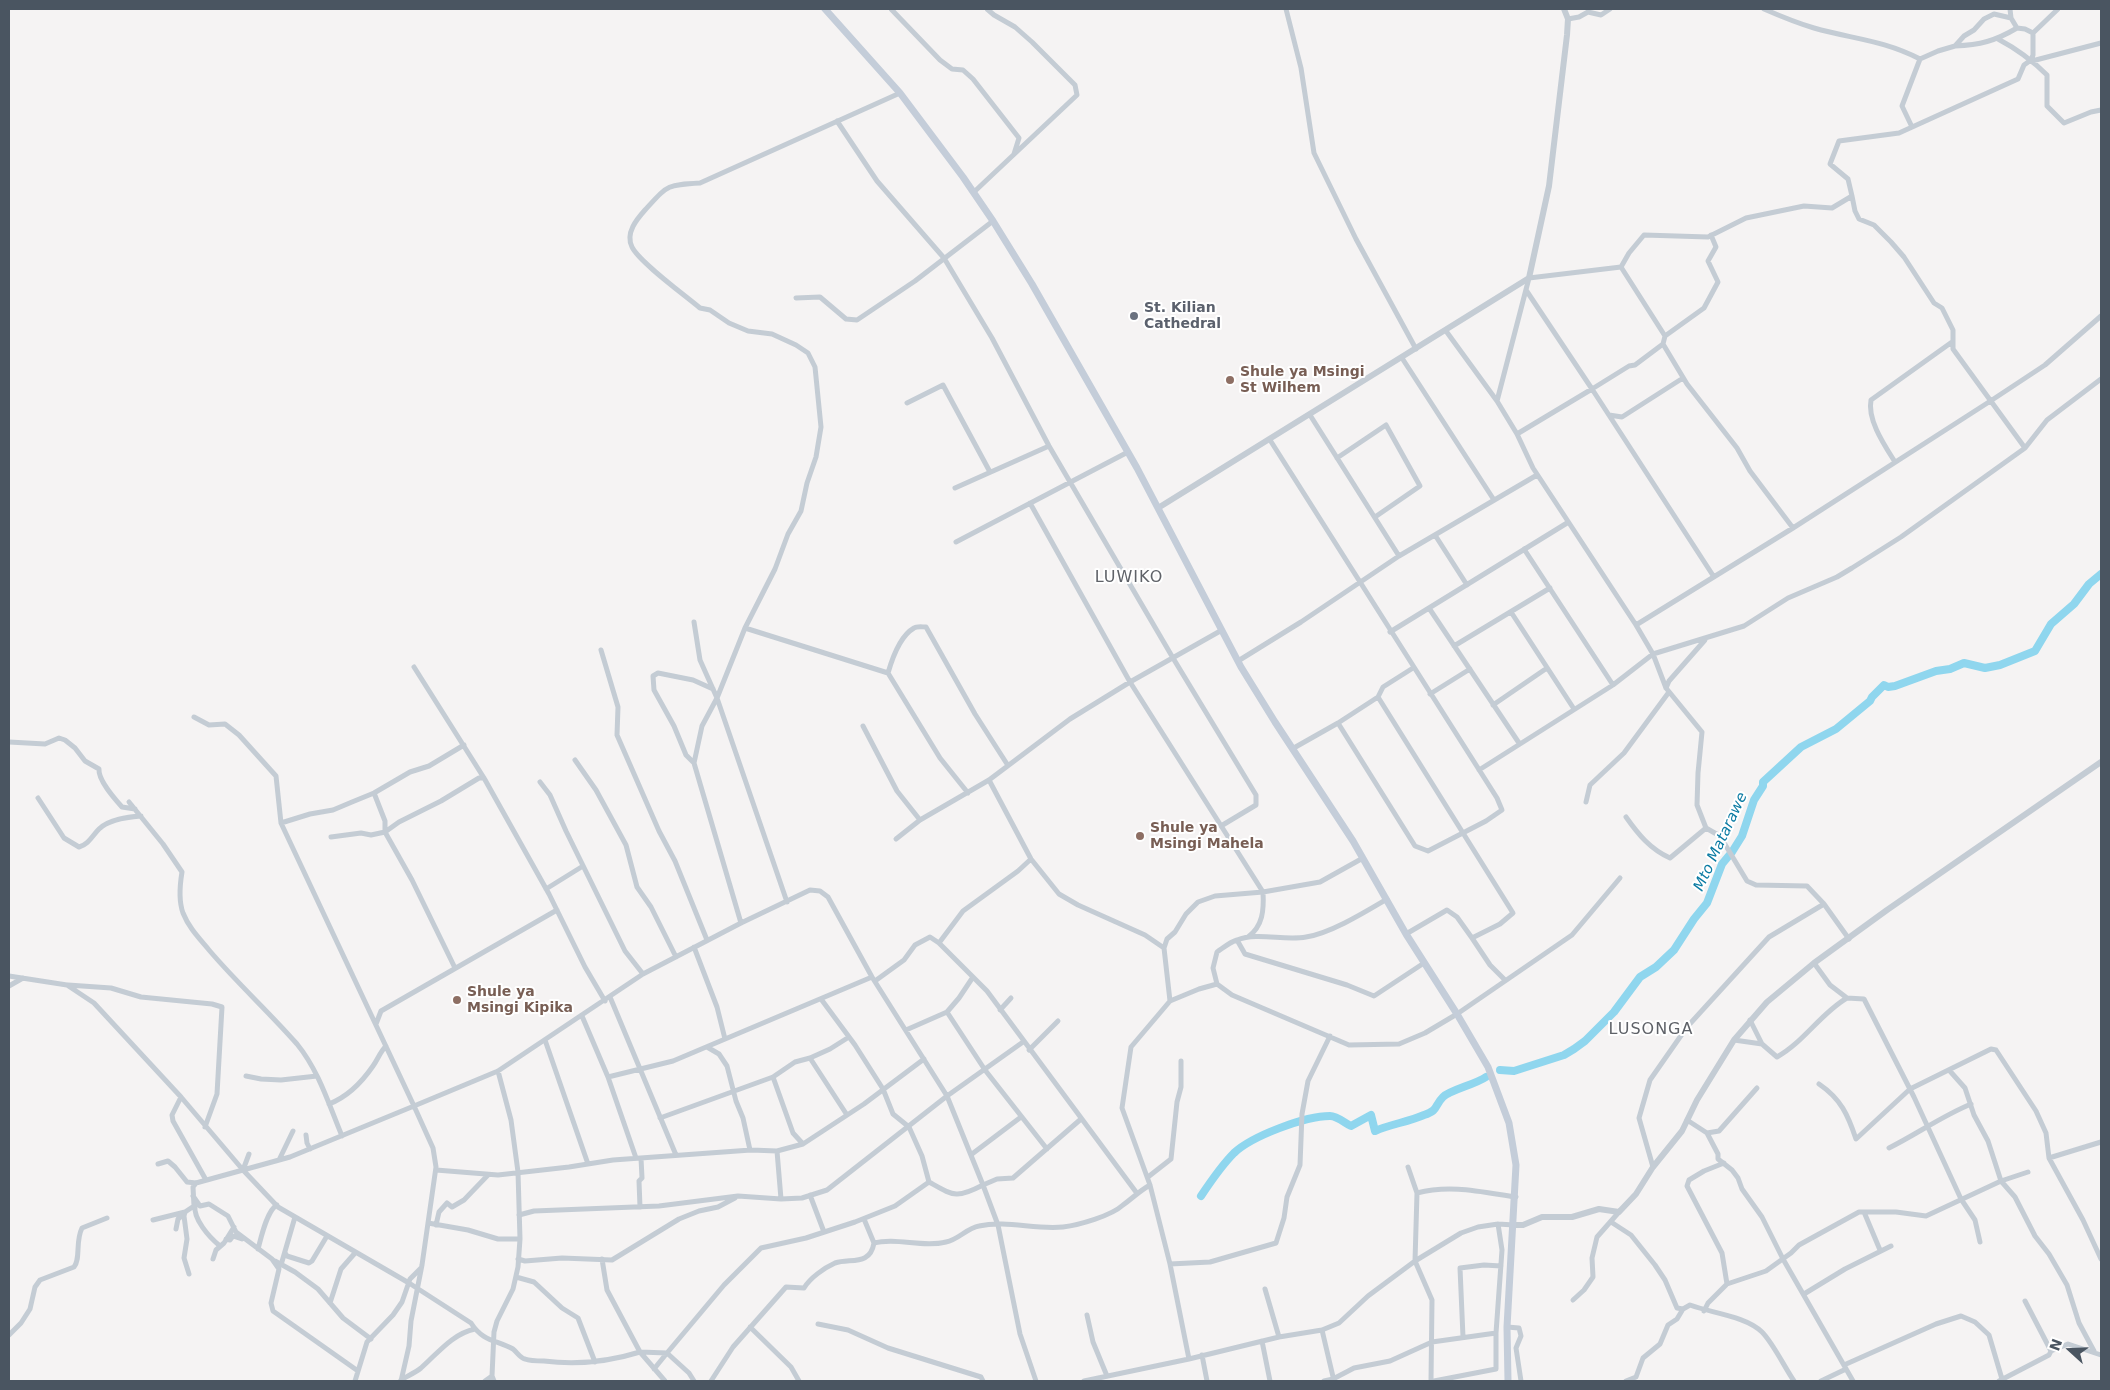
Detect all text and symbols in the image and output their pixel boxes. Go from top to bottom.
place label: St. Kilian Cathedral [1144,300,1221,332]
marker: St. Kilian Cathedral [1128,310,1140,322]
place label: Shule ya Msingi St Wilhem [1240,364,1364,397]
marker: Shule ya Msingi St Wilhem [1224,374,1236,386]
district label: LUWIKO [1094,568,1164,588]
water label: Mto Matarawe [1690,790,1752,894]
place label: Shule ya Msingi Mahela [1150,820,1264,852]
marker: Shule ya Msingi Mahela [1134,830,1146,842]
place label: Shule ya Msingi Kipika [467,984,573,1016]
marker: Shule ya Msingi Kipika [451,994,463,1006]
district label: LUSONGA [1608,1020,1694,1040]
north arrow [2045,1325,2095,1375]
text: N [2046,1337,2065,1353]

